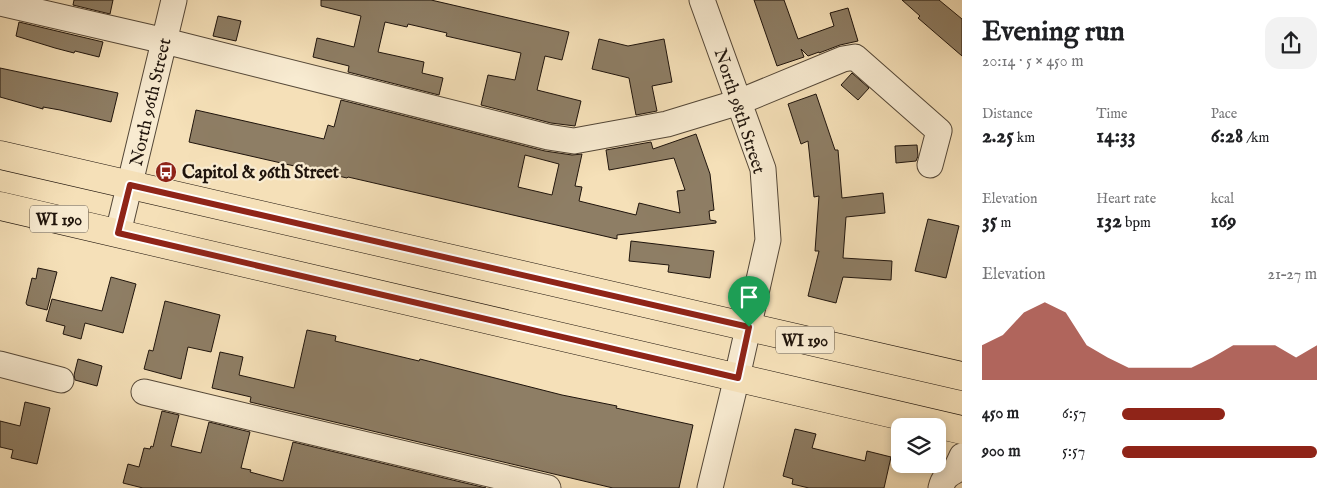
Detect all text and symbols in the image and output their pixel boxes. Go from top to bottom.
text: Evening run [982,15,1125,50]
button: share [1265,17,1317,69]
street label: North 96th Street [126,36,177,169]
street label: North 98th Street [707,46,770,177]
text: 20:14 · 5 × 450 m [982,52,1084,72]
text: Distance [982,105,1033,123]
text: Time [1096,105,1127,123]
text: Pace [1211,105,1237,123]
text: 2.25 [982,123,1014,150]
text: 14:33 [1096,123,1136,150]
text: 6:28 [1211,123,1243,150]
text: km [1014,129,1035,147]
text: /km [1243,129,1269,147]
bus stop icon: Capitol & 96th Street [154,160,178,184]
place label: Capitol & 96th Street [182,162,340,185]
text: Elevation [982,190,1038,208]
text: Heart rate [1096,190,1156,208]
text: kcal [1211,190,1234,208]
road number: WI 190 [30,205,88,232]
text: 35 [982,208,997,235]
text: 132 [1096,208,1122,235]
text: 169 [1211,208,1237,235]
text: m [997,214,1011,232]
text: bpm [1122,214,1151,232]
text: Elevation [982,265,1045,285]
text: 21–27 m [1268,265,1317,285]
pin [728,276,770,327]
icon: arrive [735,283,763,311]
road number: WI 190 [776,326,834,354]
text: 450 m [982,404,1019,424]
text: 6:57 [1062,404,1086,424]
map controls [891,418,946,473]
button: layers [891,418,946,473]
text: 900 m [982,442,1021,462]
text: 5:57 [1062,442,1085,462]

